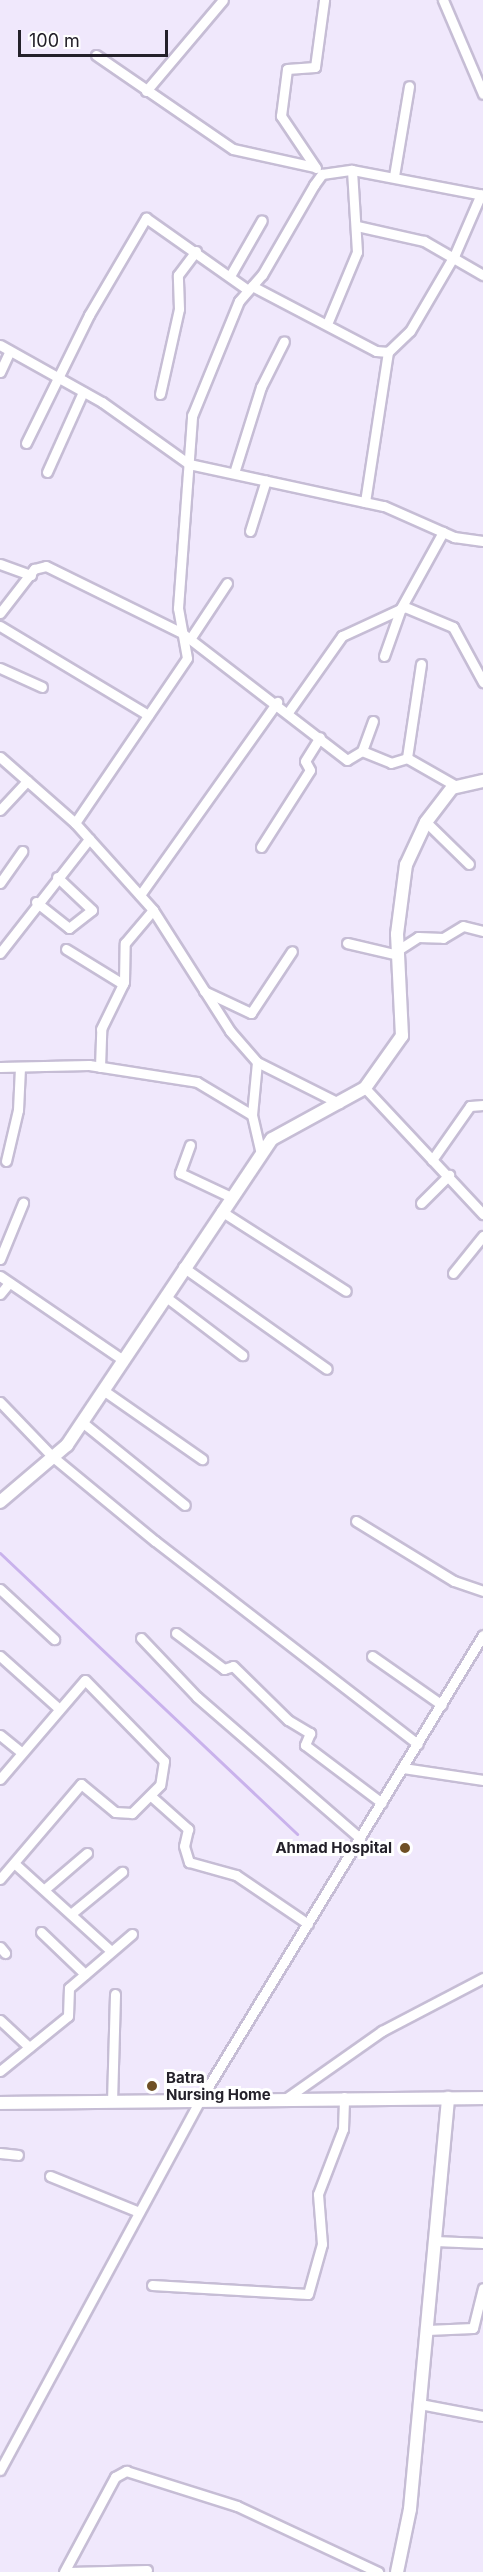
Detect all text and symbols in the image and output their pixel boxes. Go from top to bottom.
scale bar [21,18,171,56]
text: 100 m [29,30,80,51]
place label: Ahmad Hospital [275,1839,392,1857]
marker: Ahmad Hospital [396,1839,414,1857]
place label: Batra Nursing Home [166,2068,271,2103]
marker: Batra Nursing Home [143,2077,161,2095]

